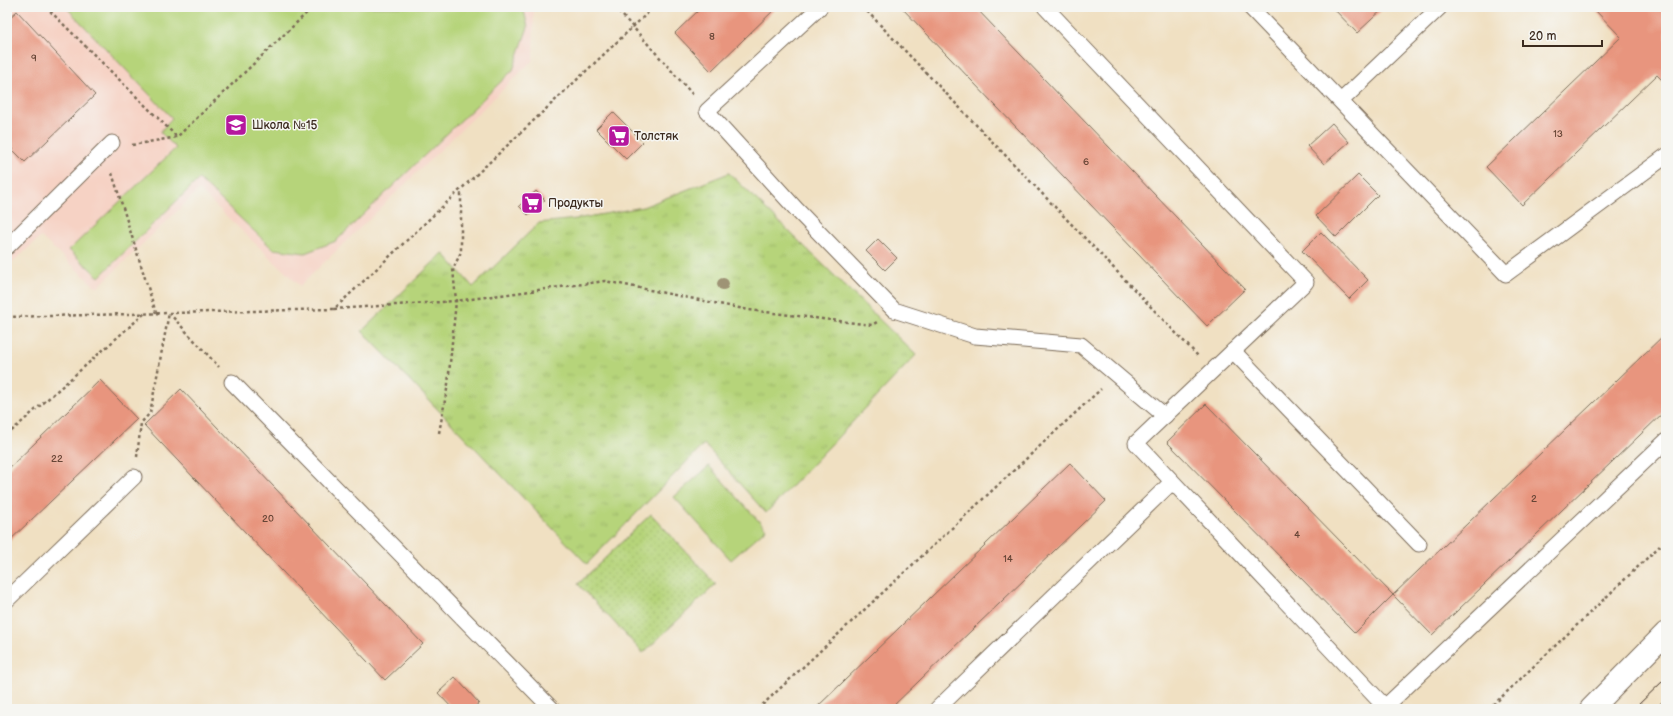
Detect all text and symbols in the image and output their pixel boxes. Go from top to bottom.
scale bar [1523,22,1602,48]
text: 20 m [1529,29,1556,44]
house number: 8 [709,31,715,43]
house number: 9 [31,52,37,64]
school or university icon: Школа №15 [223,112,249,138]
place label: Школа №15 [252,118,318,133]
supermarket icon: Толстяк [606,123,632,149]
house number: 13 [1553,128,1563,140]
place label: Толстяк [634,129,679,144]
house number: 6 [1083,156,1089,168]
supermarket icon: Продукты [519,190,545,216]
place label: Продукты [548,196,603,211]
house number: 22 [51,453,63,465]
house number: 2 [1531,493,1537,505]
house number: 20 [262,513,274,525]
house number: 4 [1294,529,1300,541]
house number: 14 [1003,553,1013,565]

